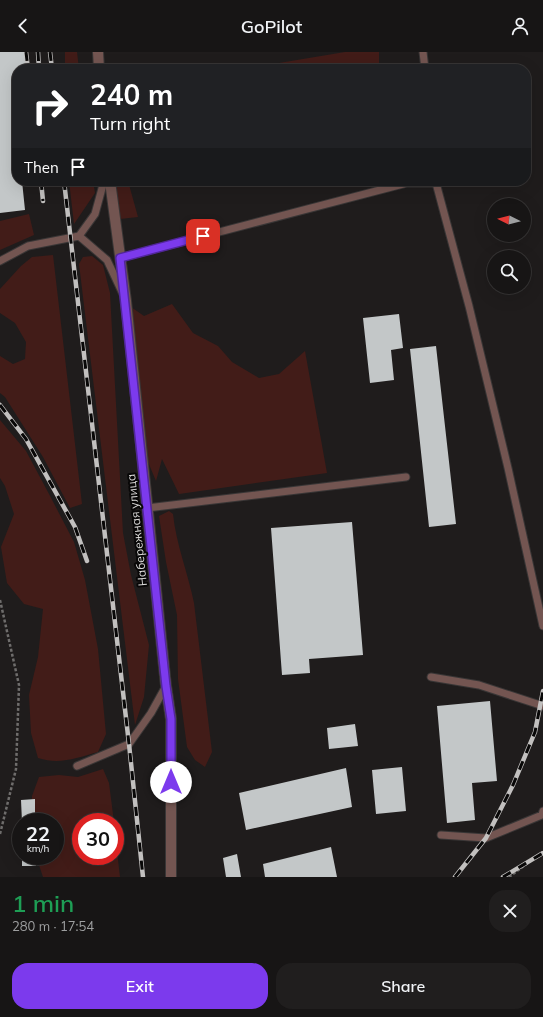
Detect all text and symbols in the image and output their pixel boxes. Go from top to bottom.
icon: back [12,15,34,37]
text: GoPilot [241,15,302,38]
icon: person [509,15,531,37]
text: 240 m [90,77,173,112]
icon: right [24,80,76,132]
text: Turn right [90,112,170,135]
icon: arrive [67,156,89,178]
text: Then [24,158,59,177]
north arrow [487,198,531,242]
map controls [487,198,531,294]
pin [186,219,220,253]
icon: arrive [192,225,214,247]
button: search [487,250,531,294]
street label: Набережная улица [123,473,150,587]
position arrow [150,761,192,803]
speed limit sign: 30 [72,813,124,865]
text: 22 [26,821,50,846]
text: km/h [27,842,49,855]
text: 1 min [12,888,74,918]
button: close [489,890,531,932]
text: 280 m · 17:54 [12,918,94,934]
button: Exit [12,963,268,1009]
button: Share [276,963,531,1009]

